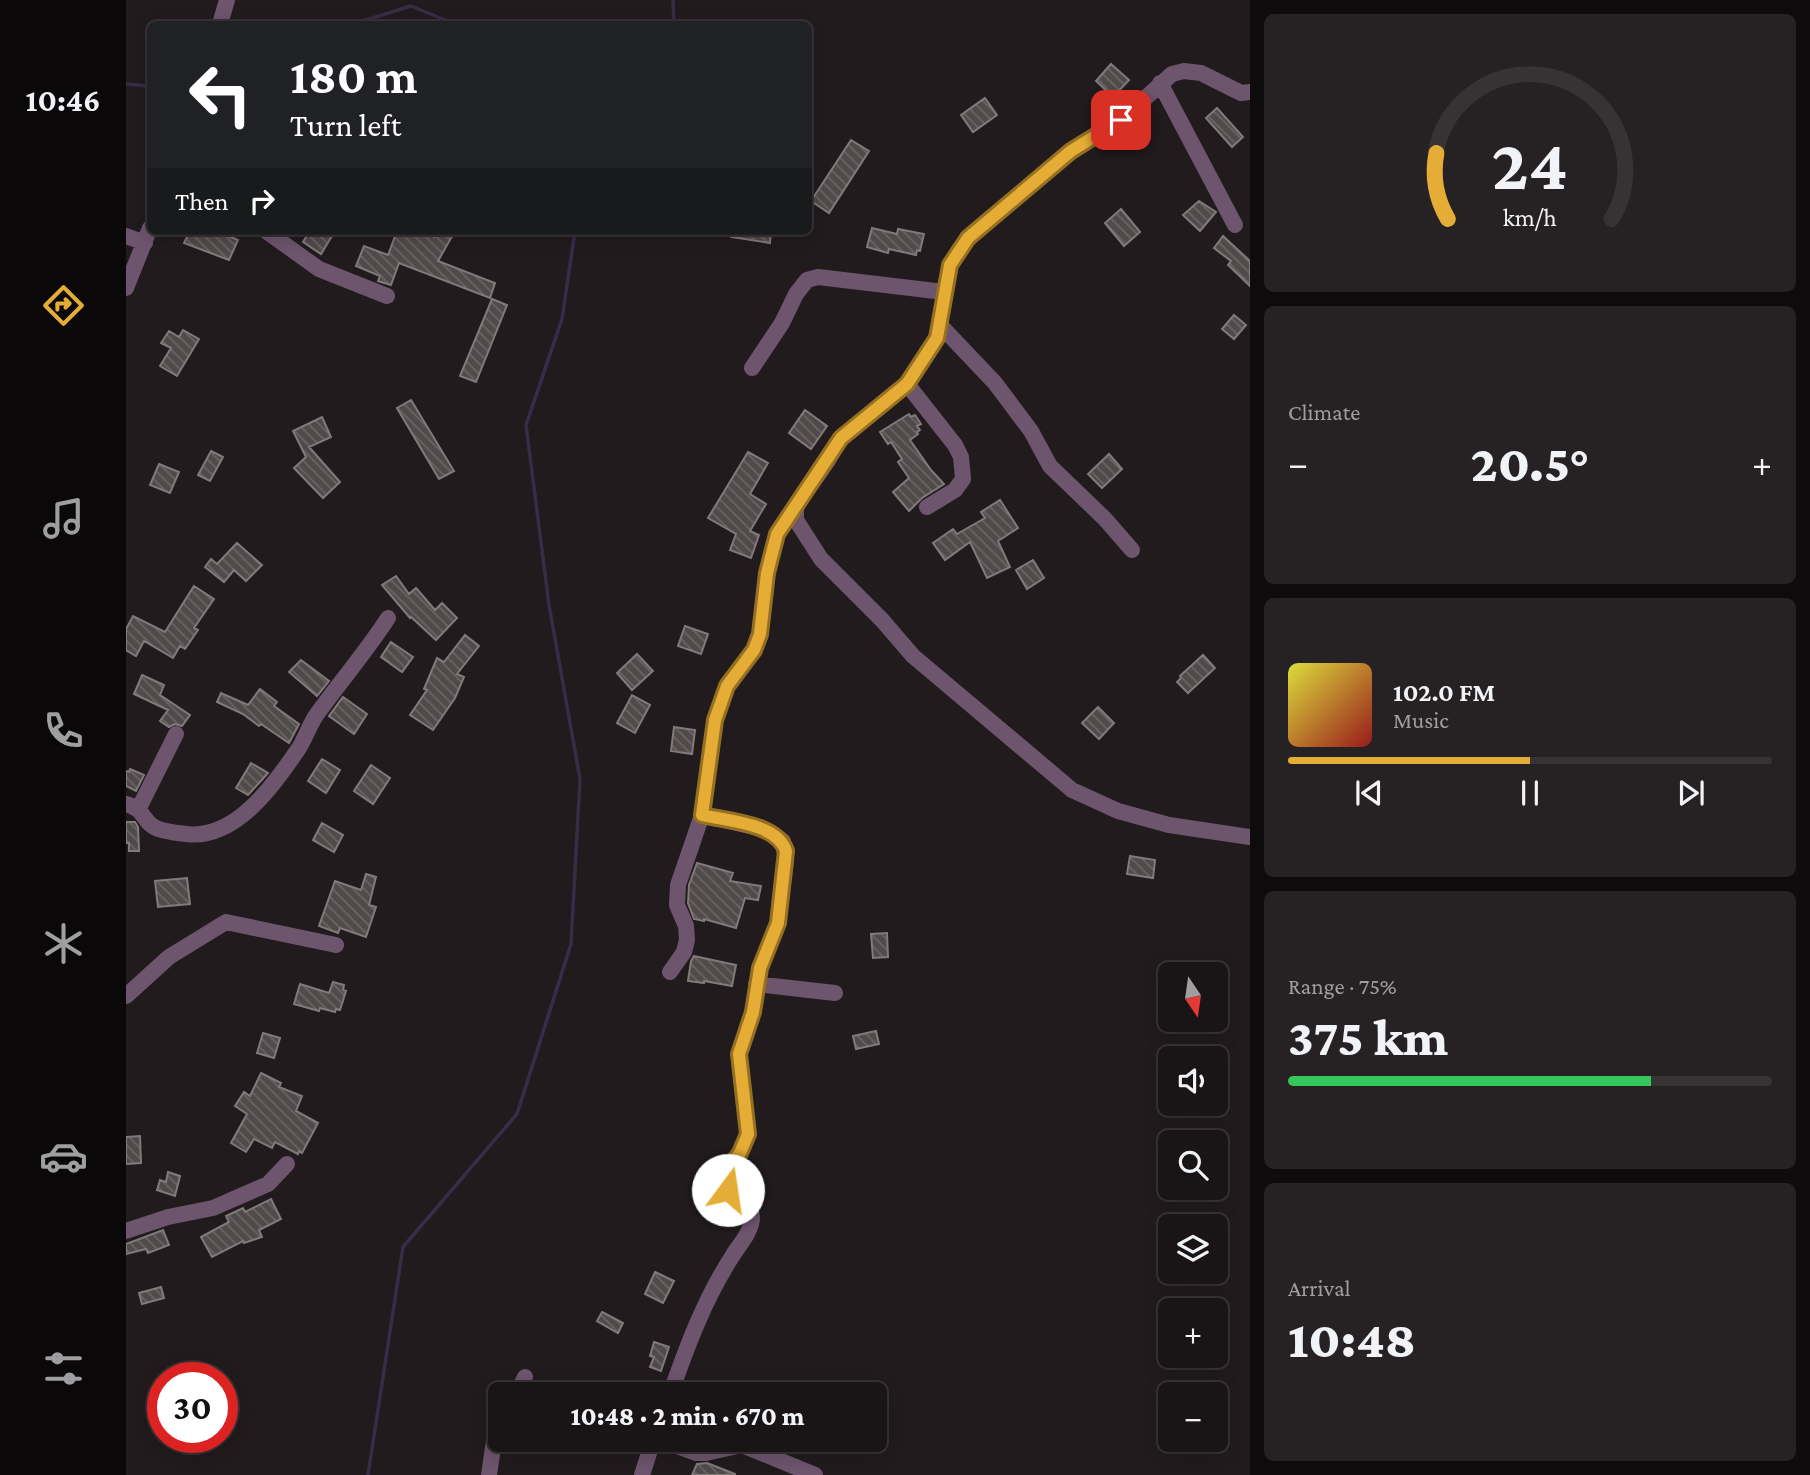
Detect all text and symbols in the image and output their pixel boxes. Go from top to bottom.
icon: left [175,49,266,140]
text: 180 m [290,49,418,104]
text: 10:46 [25,82,101,118]
pin [1091,90,1151,150]
icon: arrive [1102,101,1140,139]
text: Turn left [290,107,401,143]
text: 24 [1492,124,1568,205]
icon: right [243,182,281,220]
text: Then [175,187,229,216]
text: km/h [1503,204,1557,231]
icon: directions [39,281,88,330]
text: Climate [1288,399,1360,425]
text: 20.5° [1470,434,1590,492]
text: − [1288,442,1308,484]
text: + [1752,442,1772,484]
icon: music [39,494,88,543]
text: 102.0 FM [1393,678,1495,707]
icon: phone [39,706,88,755]
text: Music [1393,707,1449,733]
icon: previous [1350,774,1388,812]
icon: pause [1511,774,1549,812]
icon: next [1672,774,1710,812]
icon: climate [39,919,88,968]
north arrow [1158,962,1228,1032]
map controls [1158,962,1228,1452]
text: Range · 75% [1288,973,1397,999]
text: 375 km [1288,1008,1448,1066]
button: sound [1158,1046,1228,1116]
button: search [1158,1130,1228,1200]
icon: car [39,1132,88,1181]
position arrow [691,1153,765,1227]
button: layers [1158,1214,1228,1284]
text: Arrival [1288,1275,1351,1301]
button: + [1158,1298,1228,1368]
text: 10:48 [1288,1310,1416,1368]
icon: filters [39,1344,88,1393]
speed limit sign: 30 [147,1362,238,1453]
button: − [1158,1382,1228,1452]
text: 10:48 · 2 min · 670 m [570,1402,805,1431]

